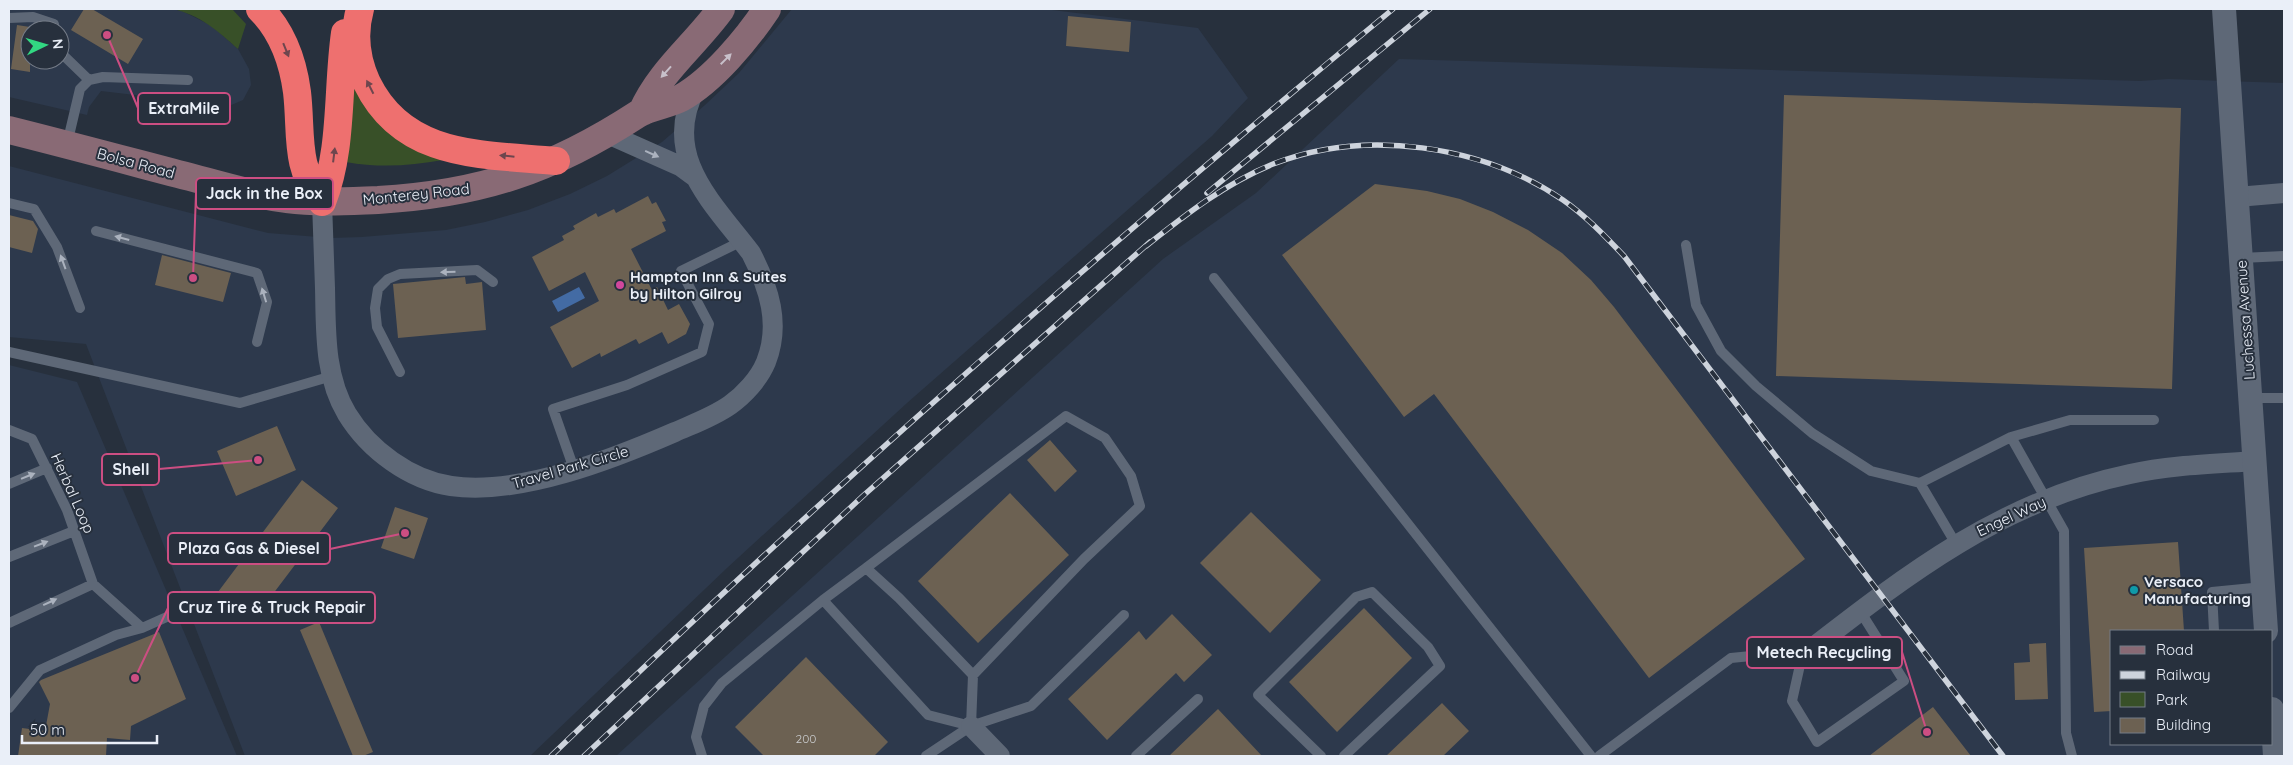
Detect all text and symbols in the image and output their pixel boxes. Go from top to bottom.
north arrow [20,20,70,70]
text: N [49,38,67,50]
one-way arrow [282,43,290,58]
one-way arrow [719,54,731,66]
one-way arrow [660,65,672,77]
one-way arrow [366,80,374,95]
callout: ExtraMile [138,93,230,124]
text: ExtraMile [148,98,220,118]
street label: Bolsa Road [95,143,177,183]
one-way arrow [330,147,338,163]
one-way arrow [645,150,659,158]
one-way arrow [499,152,515,160]
callout: Jack in the Box [196,178,333,209]
street label: Monterey Road [362,179,470,209]
text: Jack in the Box [206,183,323,203]
one-way arrow [115,233,130,241]
one-way arrow [59,254,67,269]
street label: Luchessa Avenue [2231,259,2259,381]
place label: Hampton Inn & Suites by Hilton Gilroy [630,267,787,303]
one-way arrow [440,268,456,276]
marker: Hampton Inn & Suites by Hilton Gilroy [614,279,626,291]
one-way arrow [260,287,268,302]
street label: Travel Park Circle [510,441,630,493]
street label: Herbal Loop [47,450,99,536]
callout: Shell [102,454,159,485]
text: Shell [112,459,150,479]
one-way arrow [21,472,36,480]
street label: Engel Way [1973,492,2049,540]
callout: Plaza Gas & Diesel [168,533,330,564]
text: Plaza Gas & Diesel [178,538,320,558]
one-way arrow [34,540,49,547]
place label: Versaco Manufacturing [2144,572,2251,608]
marker: Versaco Manufacturing [2128,584,2140,596]
callout: Cruz Tire & Truck Repair [168,592,375,623]
text: Cruz Tire & Truck Repair [178,597,366,617]
one-way arrow [43,598,57,606]
legend [2110,630,2273,745]
callout: Metech Recycling [1747,637,1902,668]
text: Road [2156,640,2193,659]
text: Metech Recycling [1757,642,1891,662]
text: Railway [2156,665,2211,684]
text: Park [2156,690,2188,709]
scale bar [22,712,158,744]
text: Building [2156,715,2211,734]
text: 50 m [30,720,65,739]
house number: 200 [796,731,816,746]

